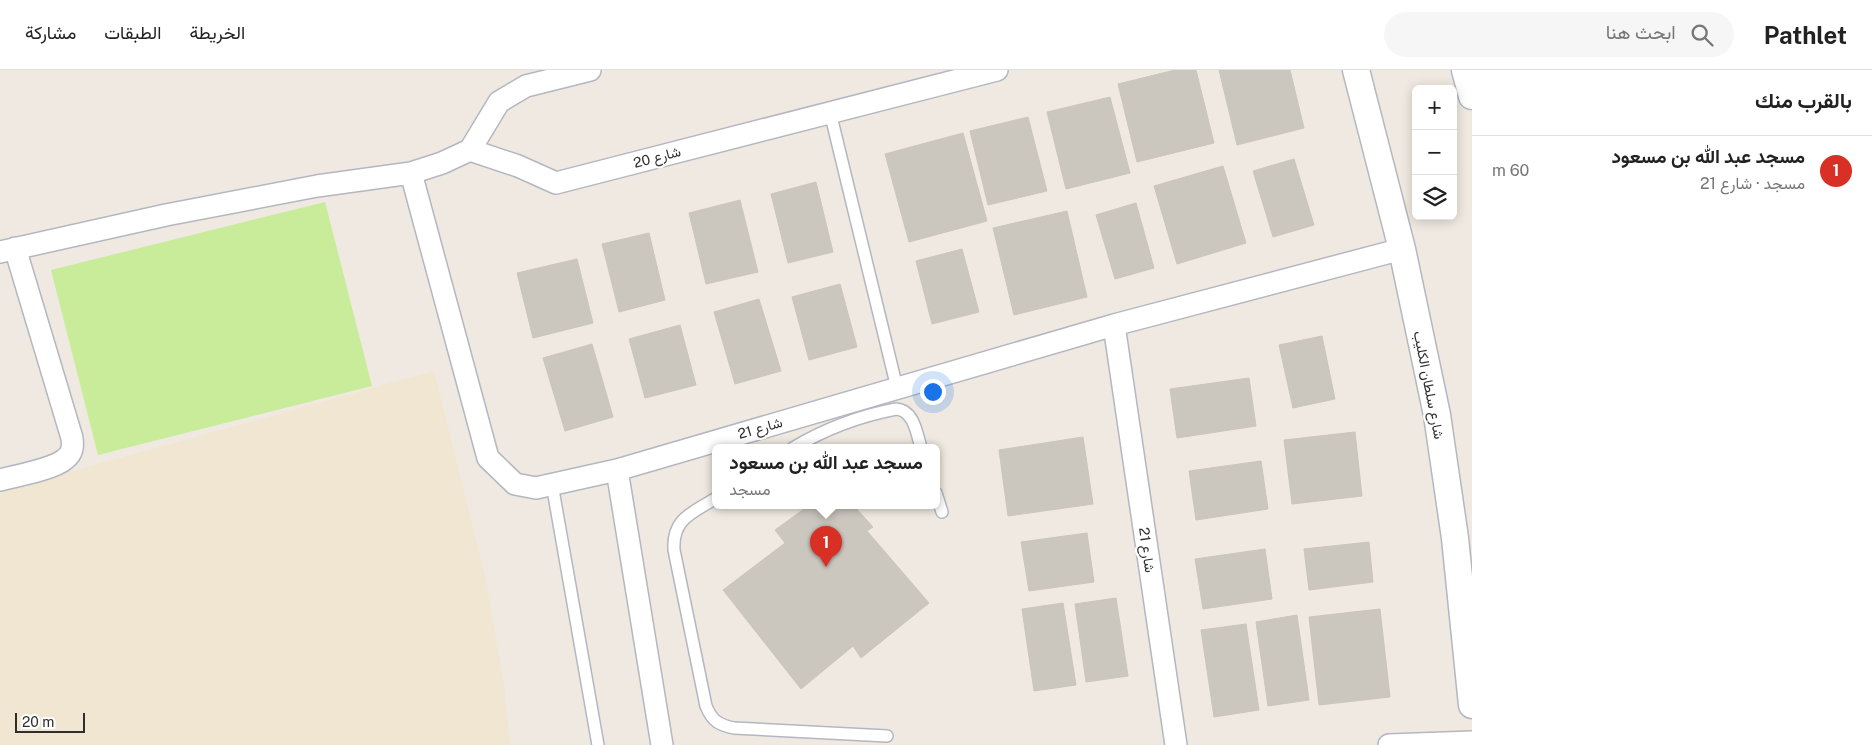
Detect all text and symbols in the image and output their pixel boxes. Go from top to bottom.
search box [1384,12,1734,57]
text: ابحث هنا [1606,21,1676,43]
icon: search [1688,21,1716,49]
text: Pathlet [1764,21,1847,49]
text: مشاركة [25,22,76,43]
text: الطبقات [104,22,161,43]
text: الخريطة [189,22,245,43]
map controls [1412,85,1457,220]
button: + [1412,85,1457,130]
text: بالقرب منك [1755,88,1852,113]
button: − [1412,130,1457,175]
street label: شارع 20 [632,143,683,174]
text: مسجد عبد الله بن مسعود [1611,145,1805,167]
text: 60 m [1492,161,1529,180]
text: 1 [1833,161,1839,180]
text: مسجد · شارع 21 [1700,174,1805,193]
button: layers [1412,175,1457,220]
street label: شارع سلطان الكليب [1408,329,1447,441]
your location [920,379,946,405]
street label: شارع 21 [736,414,785,445]
popup [712,444,940,509]
text: مسجد عبد الله بن مسعود [729,451,923,473]
text: مسجد [729,480,771,499]
pin: 1 [810,526,842,567]
street label: شارع 21 [1133,526,1158,574]
scale bar [15,710,85,733]
text: 20 m [22,714,54,730]

